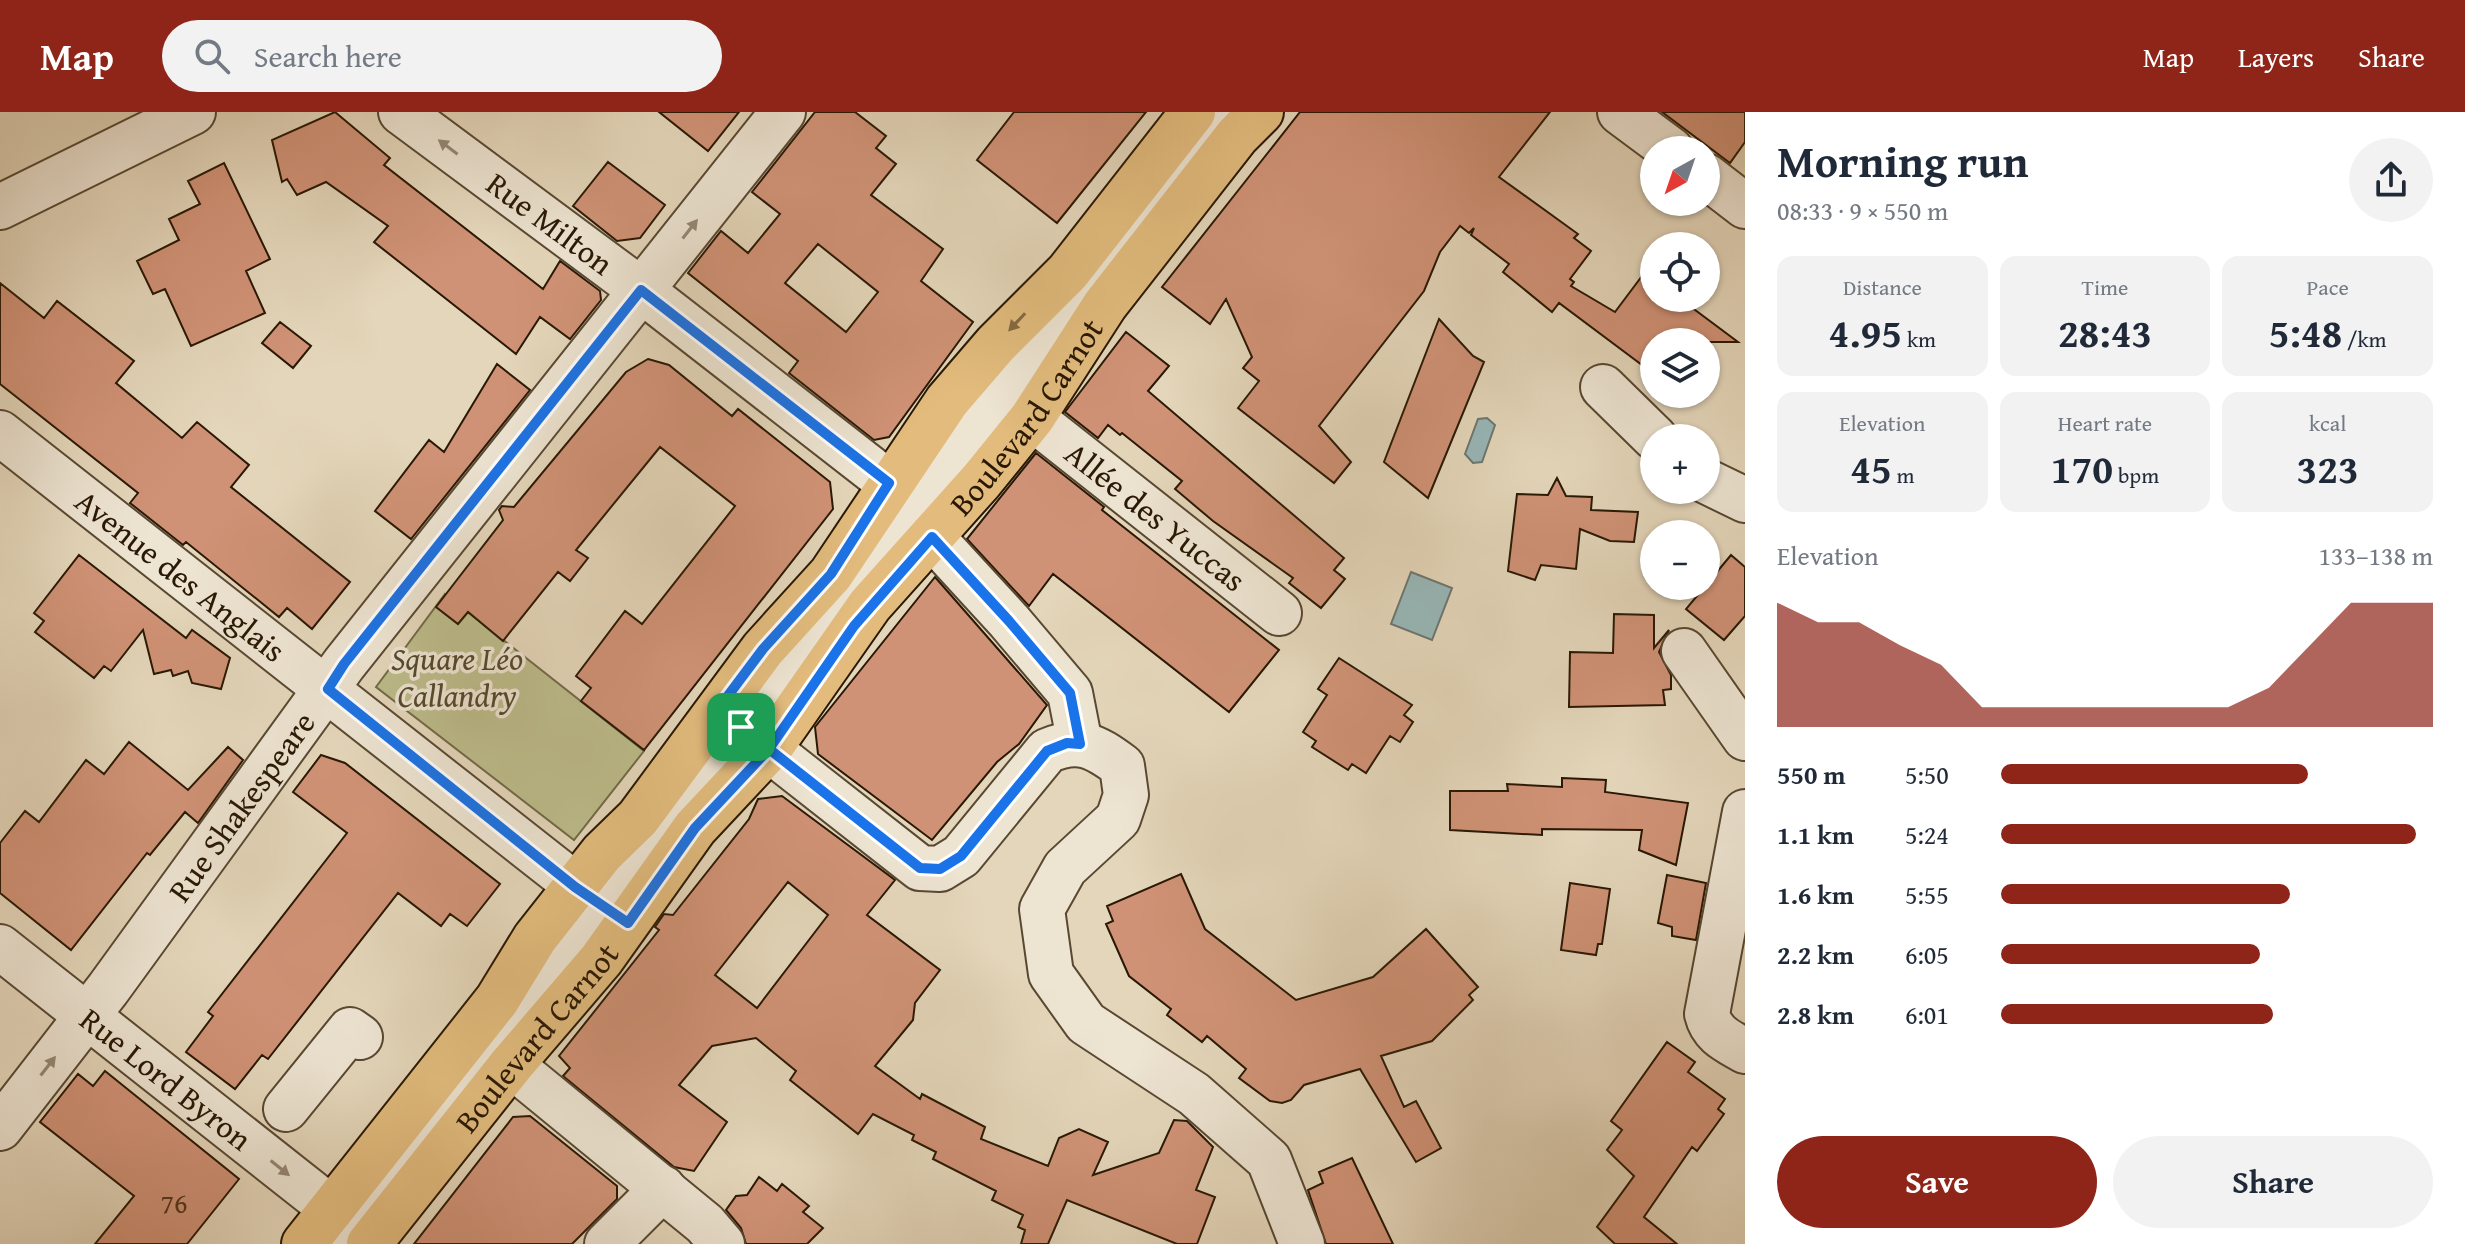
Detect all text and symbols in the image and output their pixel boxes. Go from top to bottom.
search box [162,20,722,92]
text: Map [40,28,114,84]
icon: search [190,34,234,78]
text: Search here [254,34,402,78]
text: Map [2143,36,2194,77]
text: Layers [2238,36,2314,77]
text: Share [2358,36,2425,77]
text: Morning run [1777,129,2028,193]
north arrow [1640,136,1720,216]
map controls [1640,136,1720,600]
button: share [2349,138,2433,222]
one-way arrow [438,140,459,156]
street label: Rue Milton [477,160,624,286]
text: 08:33 · 9 × 550 m [1777,191,1948,230]
one-way arrow [681,219,698,239]
button: locate [1640,232,1720,312]
text: Distance [1843,271,1922,303]
text: Time [2082,271,2128,303]
text: Pace [2307,271,2349,303]
text: 4.95 [1829,303,1902,362]
text: 28:43 [2058,303,2152,362]
text: 5:48 [2269,303,2342,362]
street label: Boulevard Carnot [938,309,1114,525]
one-way arrow [1008,312,1026,331]
text: km [1902,323,1936,355]
text: /km [2342,323,2387,355]
button: layers [1640,328,1720,408]
text: Elevation [1839,407,1925,439]
text: Heart rate [2058,407,2152,439]
text: kcal [2309,407,2346,439]
button: + [1640,424,1720,504]
street label: Allée des Yuccas [1055,430,1257,602]
text: 45 [1850,439,1892,498]
text: 170 [2051,439,2113,498]
text: 323 [2297,439,2359,498]
text: m [1892,459,1914,491]
text: bpm [2113,459,2159,491]
street label: Avenue des Anglais [66,477,296,673]
button: − [1640,520,1720,600]
text: Elevation [1777,536,1879,575]
text: 133–138 m [2319,536,2433,575]
park label: Square Léo Callandry [391,635,523,719]
pin [707,693,775,761]
street label: Rue Shakespeare [156,701,326,911]
icon: arrive [719,705,763,749]
text: 550 m [1777,755,1845,794]
text: 5:50 [1905,755,1949,794]
text: 1.1 km [1777,815,1854,854]
text: 5:24 [1905,815,1949,854]
text: 1.6 km [1777,875,1854,914]
text: 5:55 [1905,875,1949,914]
street label: Boulevard Carnot [443,933,630,1142]
text: 2.2 km [1777,935,1854,974]
text: 6:05 [1905,935,1949,974]
text: 2.8 km [1777,995,1854,1034]
text: 6:01 [1905,995,1949,1034]
street label: Rue Lord Byron [70,996,263,1161]
one-way arrow [40,1056,56,1076]
button: Save [1777,1136,2097,1228]
button: Share [2113,1136,2433,1228]
one-way arrow [270,1160,290,1176]
house number: 76 [161,1182,187,1223]

